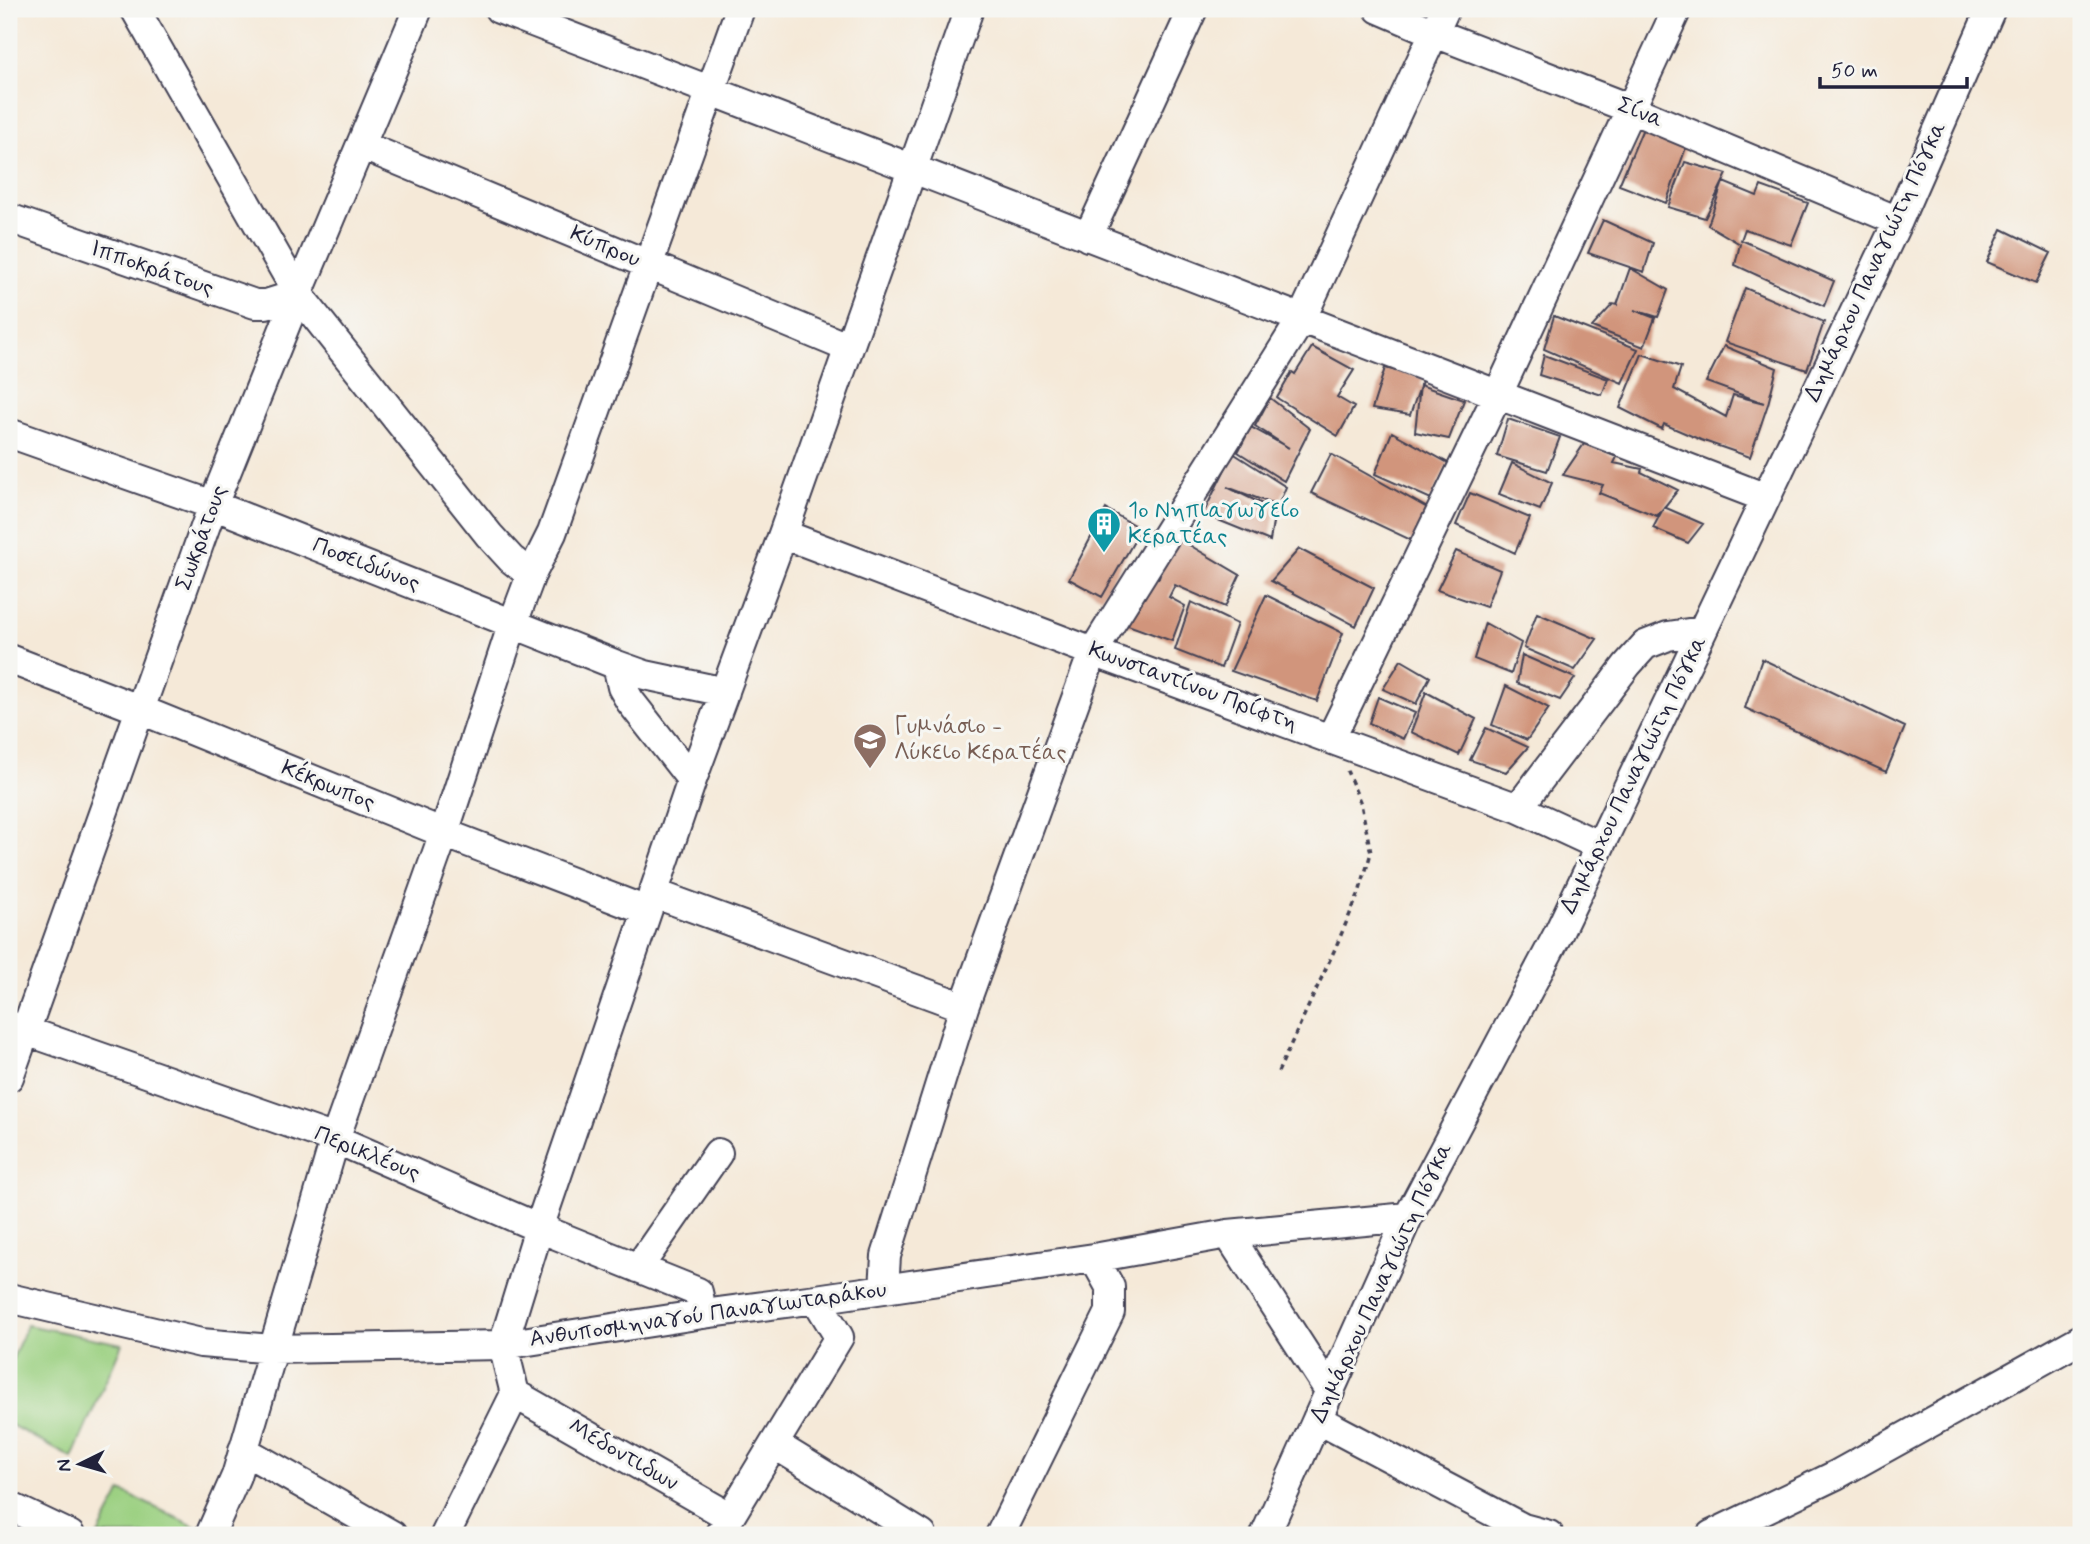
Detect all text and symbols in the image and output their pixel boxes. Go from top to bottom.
scale bar [1820,46,1968,90]
text: 50 m [1831,57,1878,85]
street label: Σίνα [1613,90,1667,136]
street label: Δημάρχου Παναγιώτη Πόγκα [1798,117,1954,407]
street label: Κύπρου [565,219,645,275]
street label: Ιπποκράτους [86,234,218,304]
street label: Σωκράτους [169,481,235,595]
place label: 1ο Νηπιαγωγείο Κερατέας [1128,496,1299,552]
building icon: 1ο Νηπιαγωγείο Κερατέας [1085,505,1123,554]
street label: Ποσειδώνος [308,531,424,599]
street label: Δημάρχου Παναγιώτη Πόγκα [1554,631,1714,919]
street label: Κωνσταντίνου Πρίφτη [1084,635,1302,739]
place label: Γυμνάσιο - Λύκειο Κερατέας [894,712,1067,768]
school or university icon: Γυμνάσιο - Λύκειο Κερατέας [851,721,889,770]
street label: Κέκρωπος [277,752,380,818]
street label: Περικλέους [310,1117,425,1189]
street label: Δημάρχου Παναγιώτη Πόγκα [1304,1138,1460,1428]
street label: Ανθυποσμηναγού Παναγιωταράκου [528,1275,888,1355]
street label: Μεδοντιδων [563,1411,683,1499]
north arrow [46,1428,116,1498]
text: N [52,1458,78,1473]

